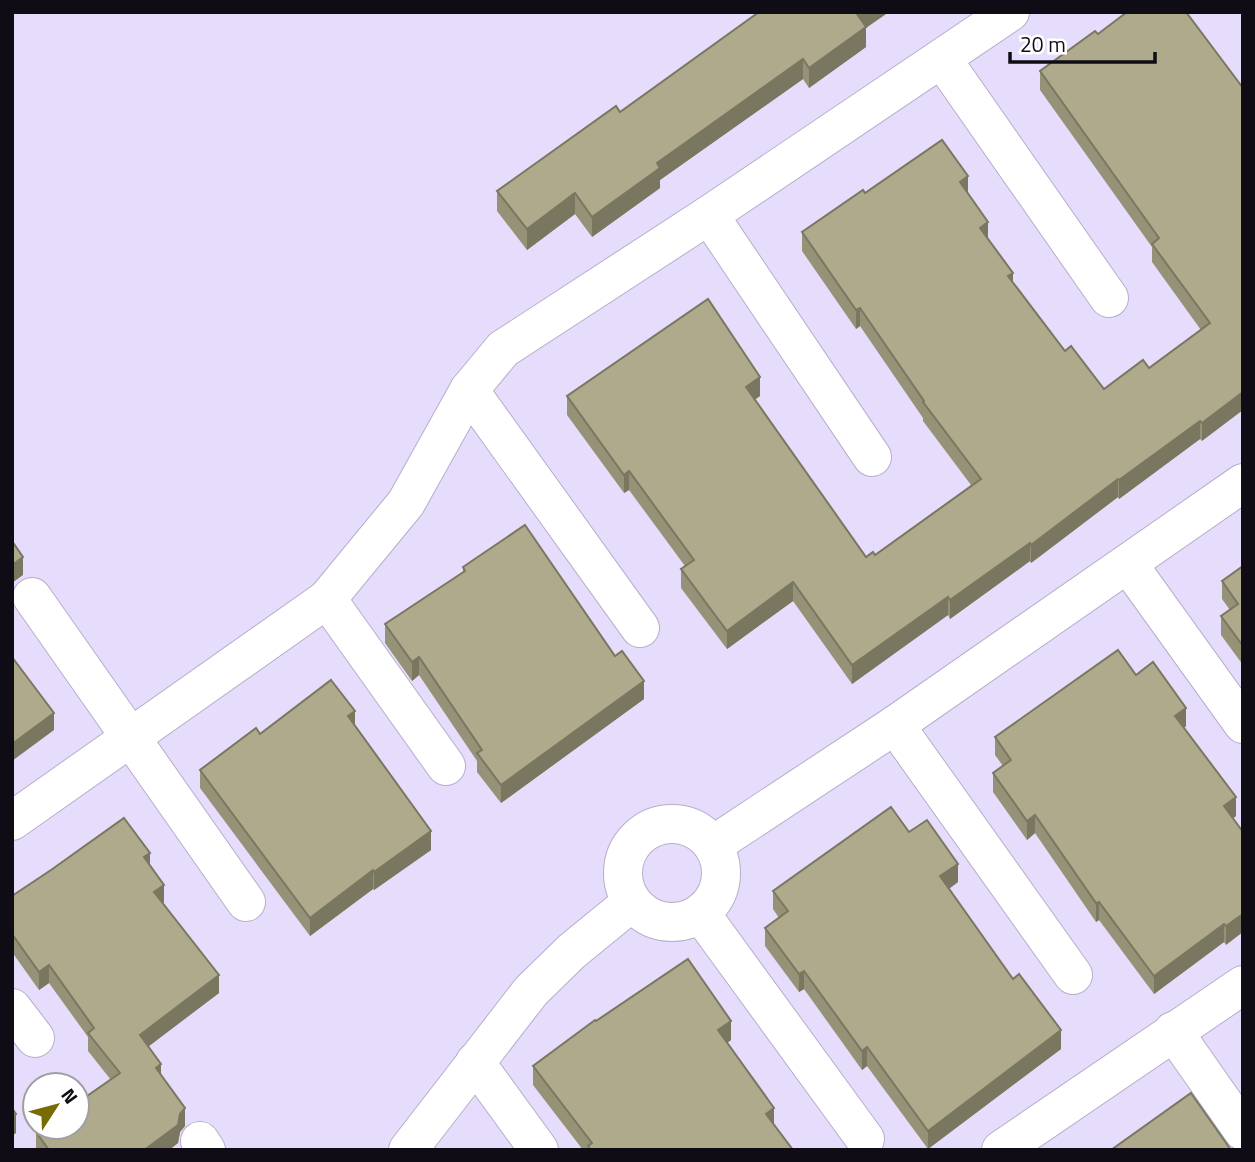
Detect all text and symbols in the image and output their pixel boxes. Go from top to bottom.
scale bar [1010,21,1155,65]
text: 20 m [1020,28,1066,60]
north arrow [21,1071,91,1141]
text: N [55,1082,86,1110]

